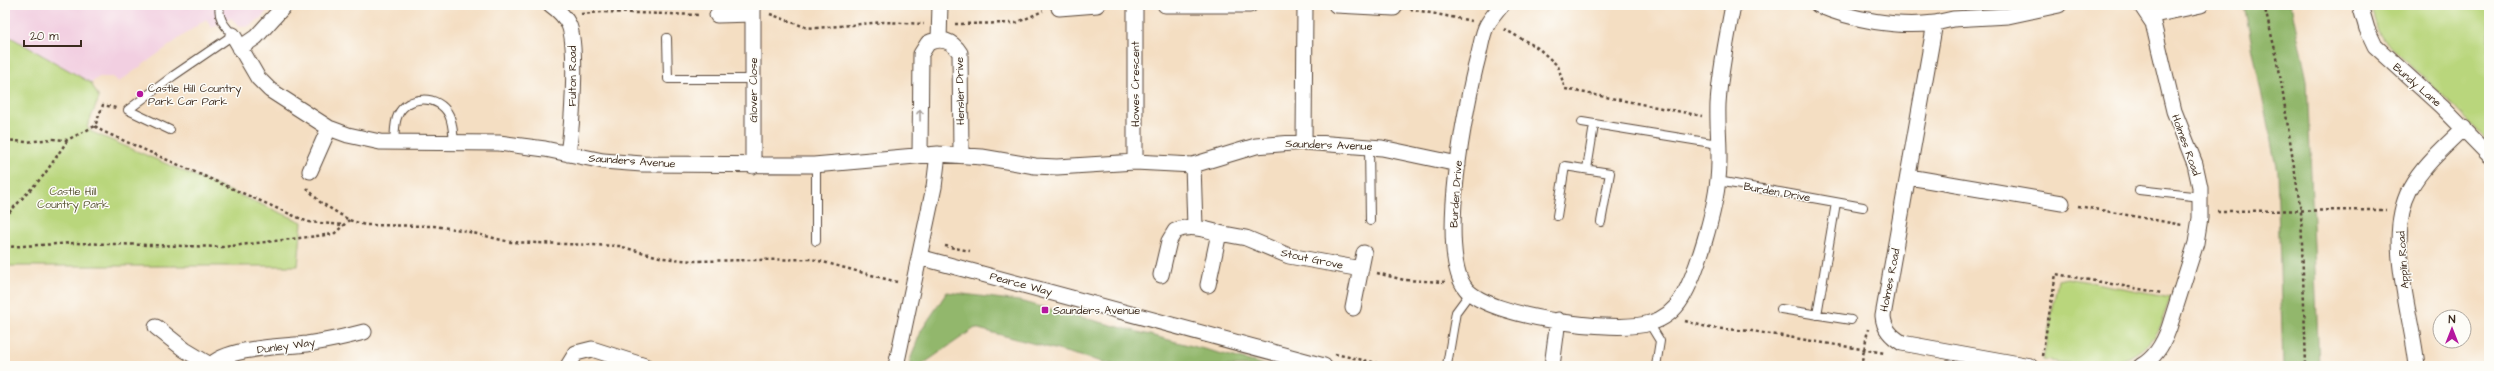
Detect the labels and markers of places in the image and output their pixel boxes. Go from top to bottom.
place label: Castle Hill Country Park Car Park [148,81,241,109]
marker: Castle Hill Country Park Car Park [135,89,145,99]
place label: Saunders Avenue [1053,303,1140,318]
marker: Saunders Avenue [1040,305,1050,315]

